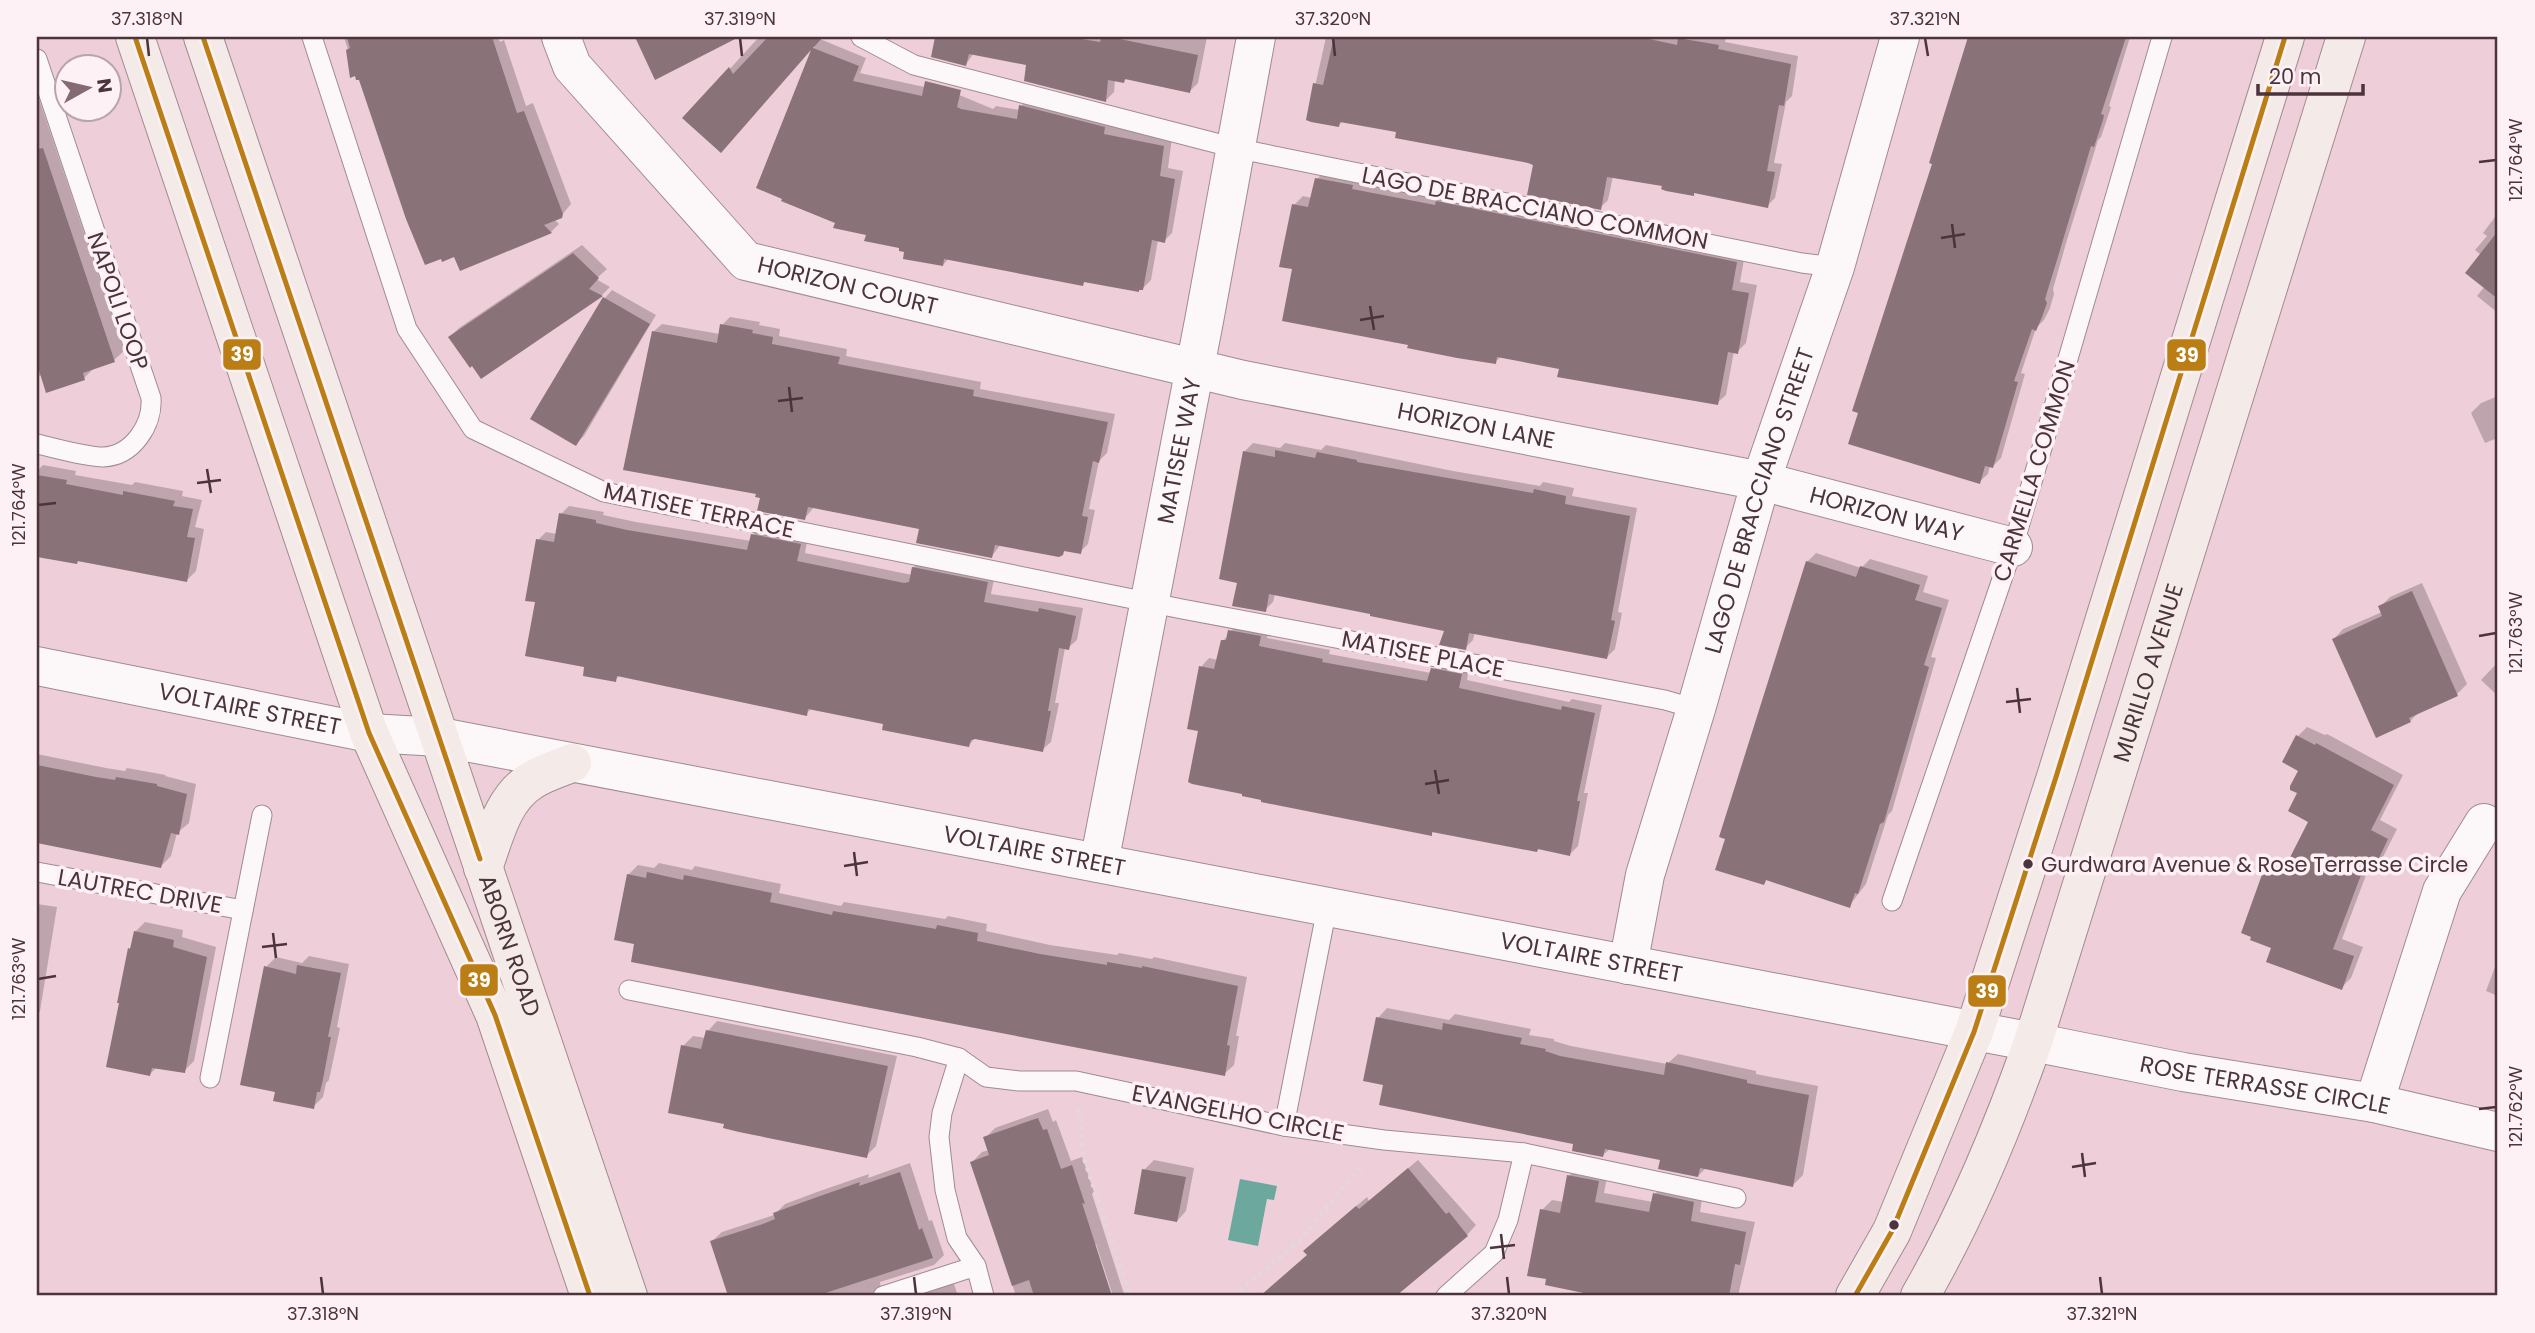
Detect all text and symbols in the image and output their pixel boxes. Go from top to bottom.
text: 37.318°N [111,6,183,31]
text: 37.319°N [704,6,776,31]
text: 37.320°N [1295,6,1371,31]
text: 37.321°N [1890,6,1960,31]
north arrow [52,52,122,122]
scale bar [2258,52,2364,96]
text: 20 m [2269,62,2322,91]
text: N [90,77,119,95]
text: 121.764°W [2503,118,2528,202]
street label: LAGO DE BRACCIANO COMMON [1359,159,1711,257]
street label: NAPOLI LOOP [79,228,157,374]
street label: HORIZON COURT [754,248,941,322]
line badge: 39 [222,338,262,371]
line badge: 39 [2166,338,2207,372]
text: 39 [230,341,254,368]
text: 39 [2175,342,2199,369]
street label: LAGO DE BRACCIANO STREET [1697,343,1822,657]
street label: CARMELLA COMMON [1985,356,2083,586]
street label: MATISEE WAY [1149,375,1209,526]
street label: HORIZON LANE [1395,394,1558,456]
text: 121.764°W [6,463,31,547]
street label: MATISEE TERRACE [601,474,797,546]
street label: HORIZON WAY [1806,478,1967,549]
street label: MURILLO AVENUE [2105,580,2191,766]
text: 121.763°W [2503,591,2528,674]
street label: MATISEE PLACE [1339,623,1507,685]
street label: VOLTAIRE STREET [156,675,344,743]
street label: VOLTAIRE STREET [940,818,1128,884]
place label: Gurdwara Avenue & Rose Terrasse Circle [2041,850,2468,879]
marker: Gurdwara Avenue & Rose Terrasse Circle [2021,857,2035,871]
street label: LAUTREC DRIVE [55,861,225,921]
street label: ABORN ROAD [471,870,549,1021]
street label: VOLTAIRE STREET [1497,924,1685,991]
text: 121.763°W [6,937,31,1020]
line badge: 39 [459,963,499,997]
text: 39 [467,967,491,994]
line badge: 39 [1967,974,2007,1008]
text: 39 [1975,978,1999,1005]
street label: ROSE TERRASSE CIRCLE [2137,1048,2393,1122]
text: 121.762°W [2503,1065,2528,1148]
street label: EVANGELHO CIRCLE [1129,1077,1347,1149]
unlabelled marker [1887,1218,1901,1232]
text: 37.318°N [287,1301,359,1326]
text: 37.319°N [880,1301,952,1326]
text: 37.320°N [1471,1301,1547,1326]
text: 37.321°N [2067,1301,2137,1326]

